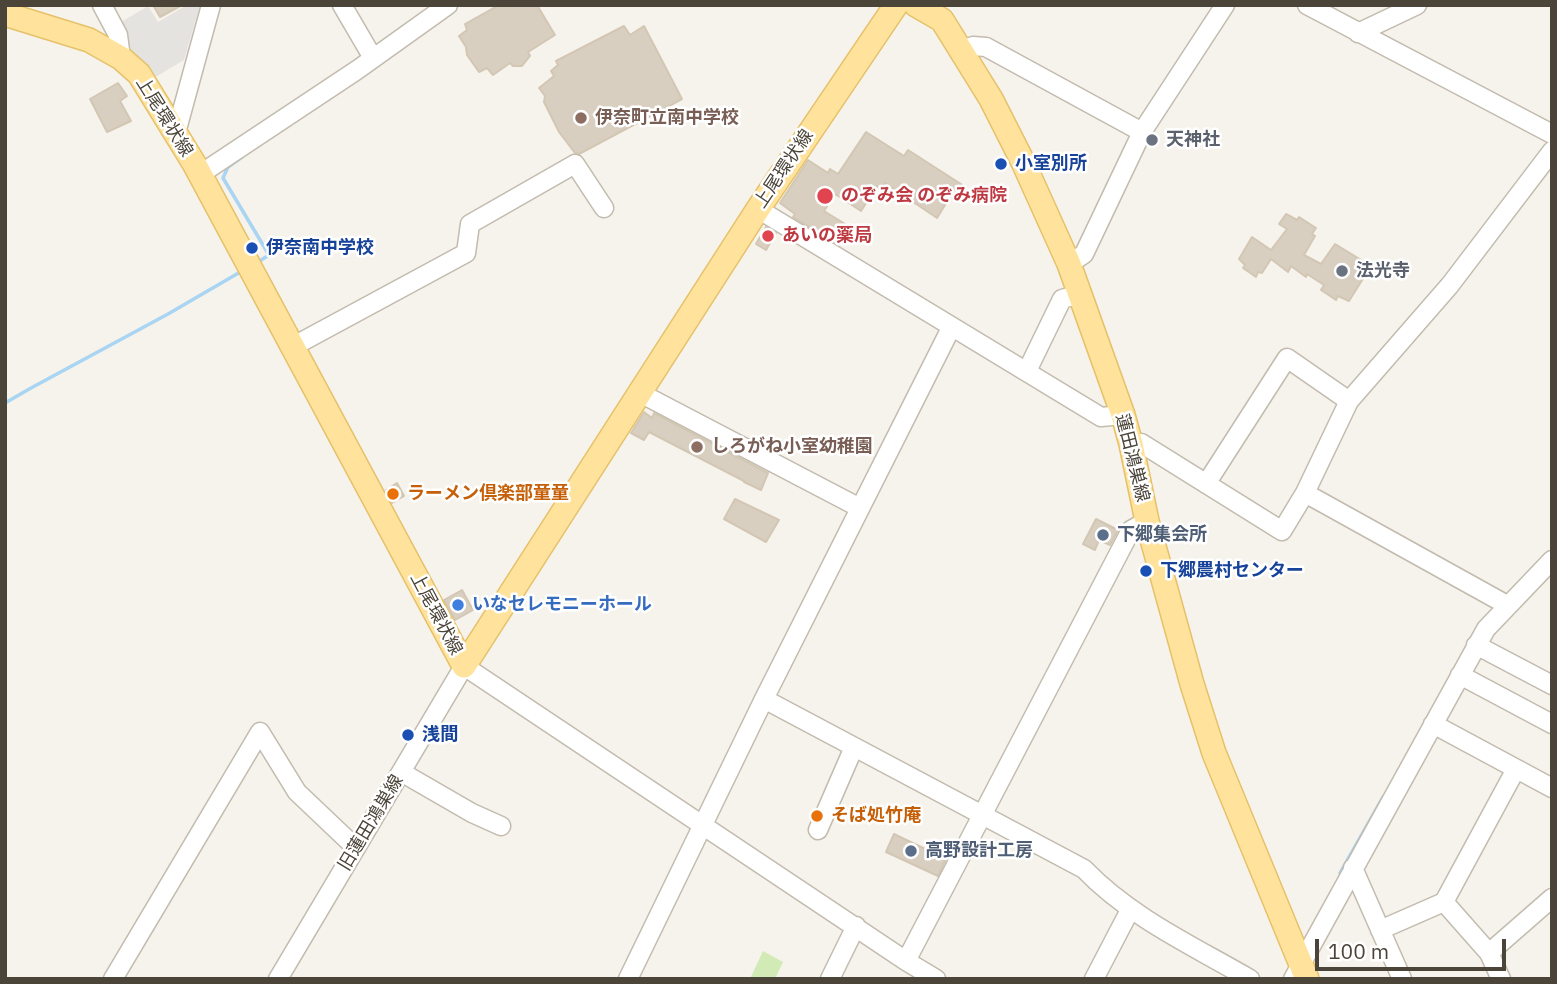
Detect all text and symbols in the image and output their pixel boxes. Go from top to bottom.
street label: 上尾環状線 [131,73,197,161]
place label: 伊奈町立南中学校 [595,107,739,129]
marker: 伊奈町立南中学校 [573,110,589,126]
street label: 上尾環状線 [750,126,818,212]
place label: 天神社 [1166,129,1220,151]
marker: 天神社 [1144,132,1160,148]
place label: 小室別所 [1015,153,1087,175]
marker: 小室別所 [993,156,1009,172]
place label: のぞみ会 のぞみ病院 [841,185,1007,207]
marker: のぞみ会 のぞみ病院 [815,186,835,206]
place label: あいの薬局 [782,225,872,247]
marker: あいの薬局 [760,228,776,244]
place label: 伊奈南中学校 [266,237,374,259]
marker: 伊奈南中学校 [244,240,260,256]
place label: 法光寺 [1356,260,1410,282]
marker: 法光寺 [1334,263,1350,279]
street label: 蓮田鴻巣線 [1111,412,1153,504]
place label: しろがね小室幼稚園 [711,436,873,458]
marker: しろがね小室幼稚園 [689,439,705,455]
place label: ラーメン倶楽部童童 [407,483,569,505]
marker: ラーメン倶楽部童童 [385,486,401,502]
place label: 下郷集会所 [1117,524,1207,546]
marker: 下郷集会所 [1095,527,1111,543]
place label: 下郷農村センター [1160,560,1304,582]
marker: 下郷農村センター [1138,563,1154,579]
street label: 上尾環状線 [405,569,467,659]
place label: いなセレモニーホール [472,594,652,616]
marker: いなセレモニーホール [450,597,466,613]
place label: 浅間 [422,724,458,746]
marker: 浅間 [400,727,416,743]
street label: 旧蓮田鴻巣線 [334,771,408,875]
place label: そば処竹庵 [831,805,921,827]
marker: そば処竹庵 [809,808,825,824]
place label: 高野設計工房 [925,840,1033,862]
marker: 高野設計工房 [903,843,919,859]
scale bar [1319,925,1510,969]
text: 100 m [1328,937,1389,965]

